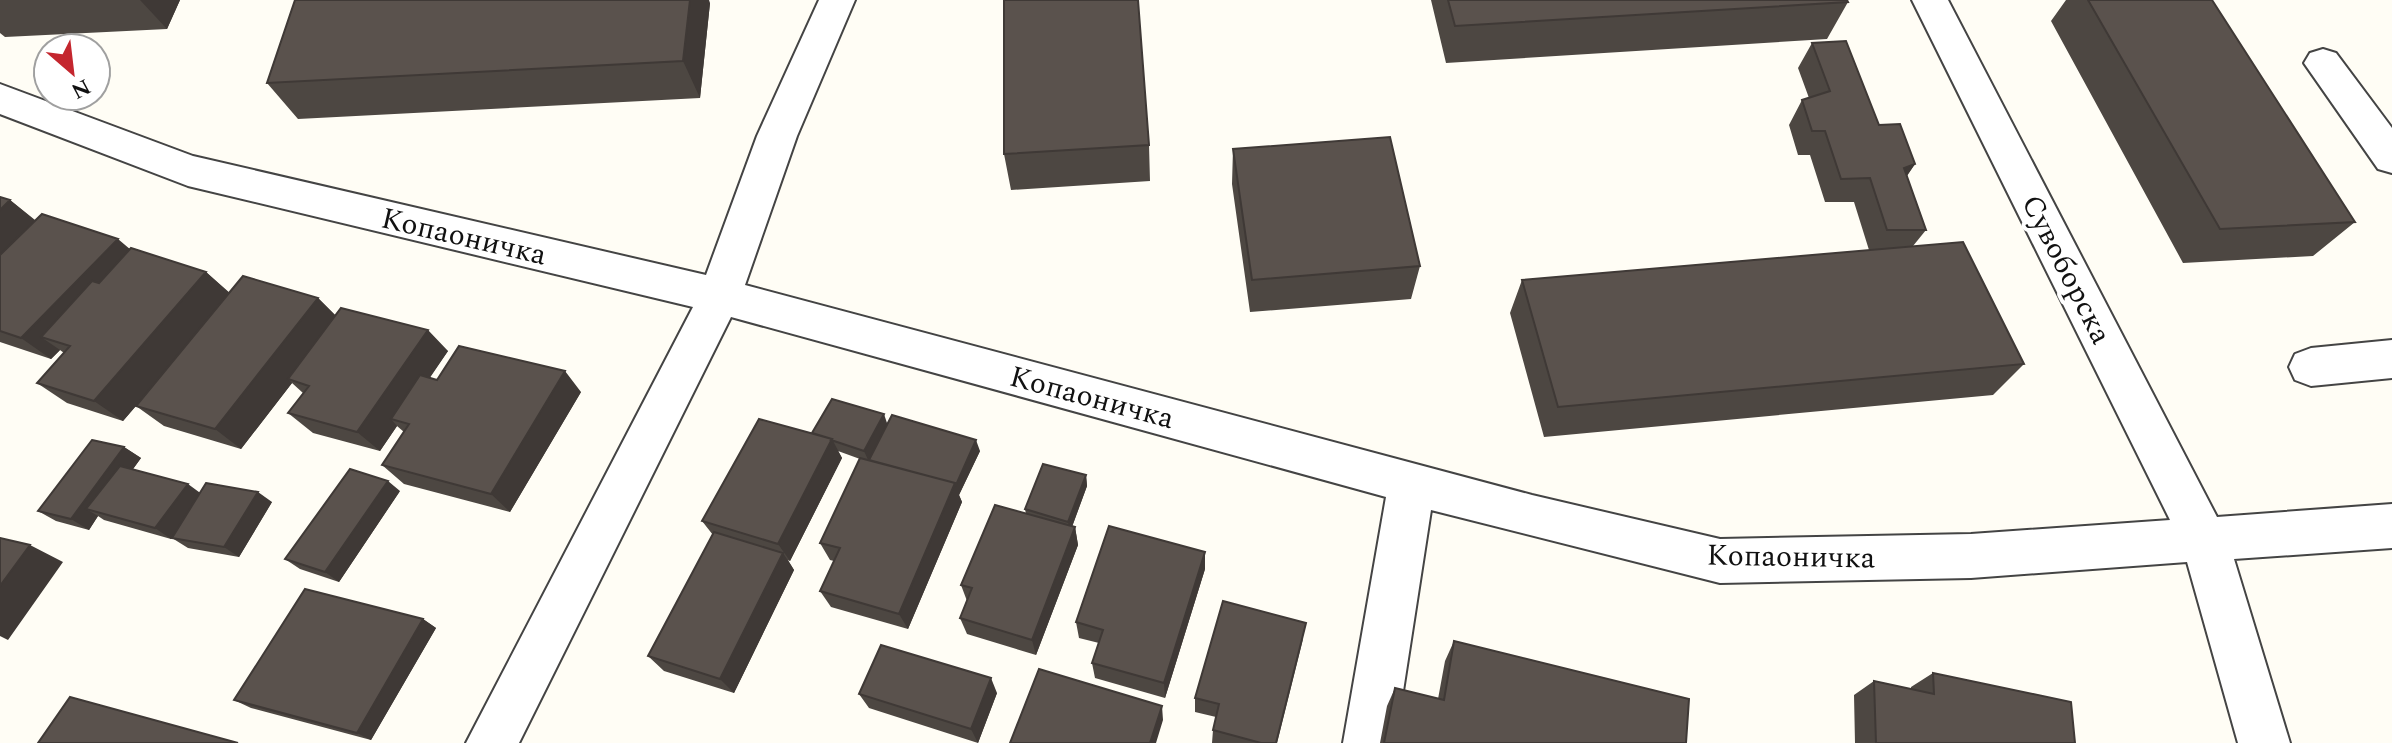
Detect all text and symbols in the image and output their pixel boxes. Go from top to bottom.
north arrow [32,32,112,112]
text: N [65,70,96,107]
street label: Сувоборска [2009,187,2124,353]
street label: Копаоничка [376,196,551,278]
street label: Копаоничка [1004,354,1179,442]
street label: Копаоничка [1706,533,1876,581]

